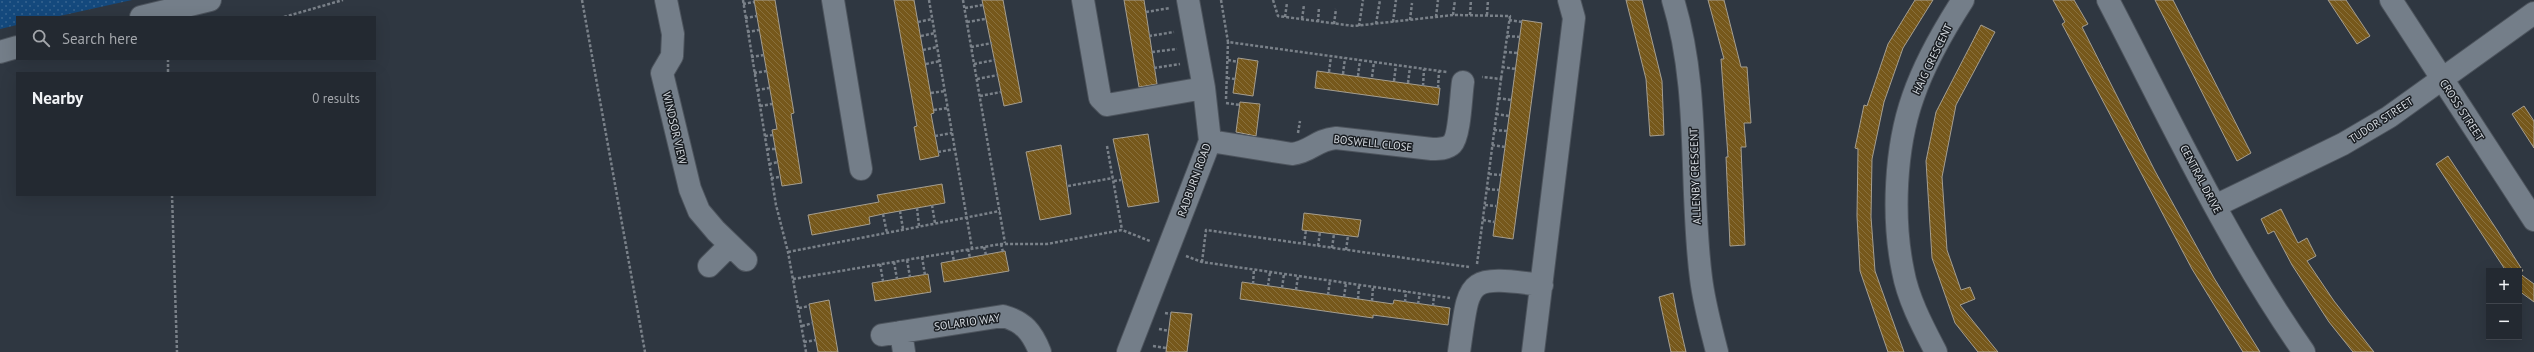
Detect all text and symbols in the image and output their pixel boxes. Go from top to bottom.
search box [16,16,376,60]
street label: HAIG CRESCENT [1909,21,1955,97]
icon: search [30,27,52,49]
text: Search here [62,29,138,48]
street label: CROSS STREET [2437,76,2487,144]
text: Nearby [32,87,83,109]
text: 0 results [312,90,360,107]
street label: WINDSOR VIEW [660,90,690,166]
street label: TUDOR STREET [2346,94,2416,146]
street label: ALLENBY CRESCENT [1686,127,1704,225]
street label: BOSWELL CLOSE [1333,132,1413,154]
street label: RADBURN ROAD [1174,141,1214,219]
street label: CENTRAL DRIVE [2177,142,2225,216]
map controls [2486,268,2522,340]
button: + [2486,268,2522,304]
button: − [2486,304,2522,340]
street label: SOLARIO WAY [933,310,1002,334]

